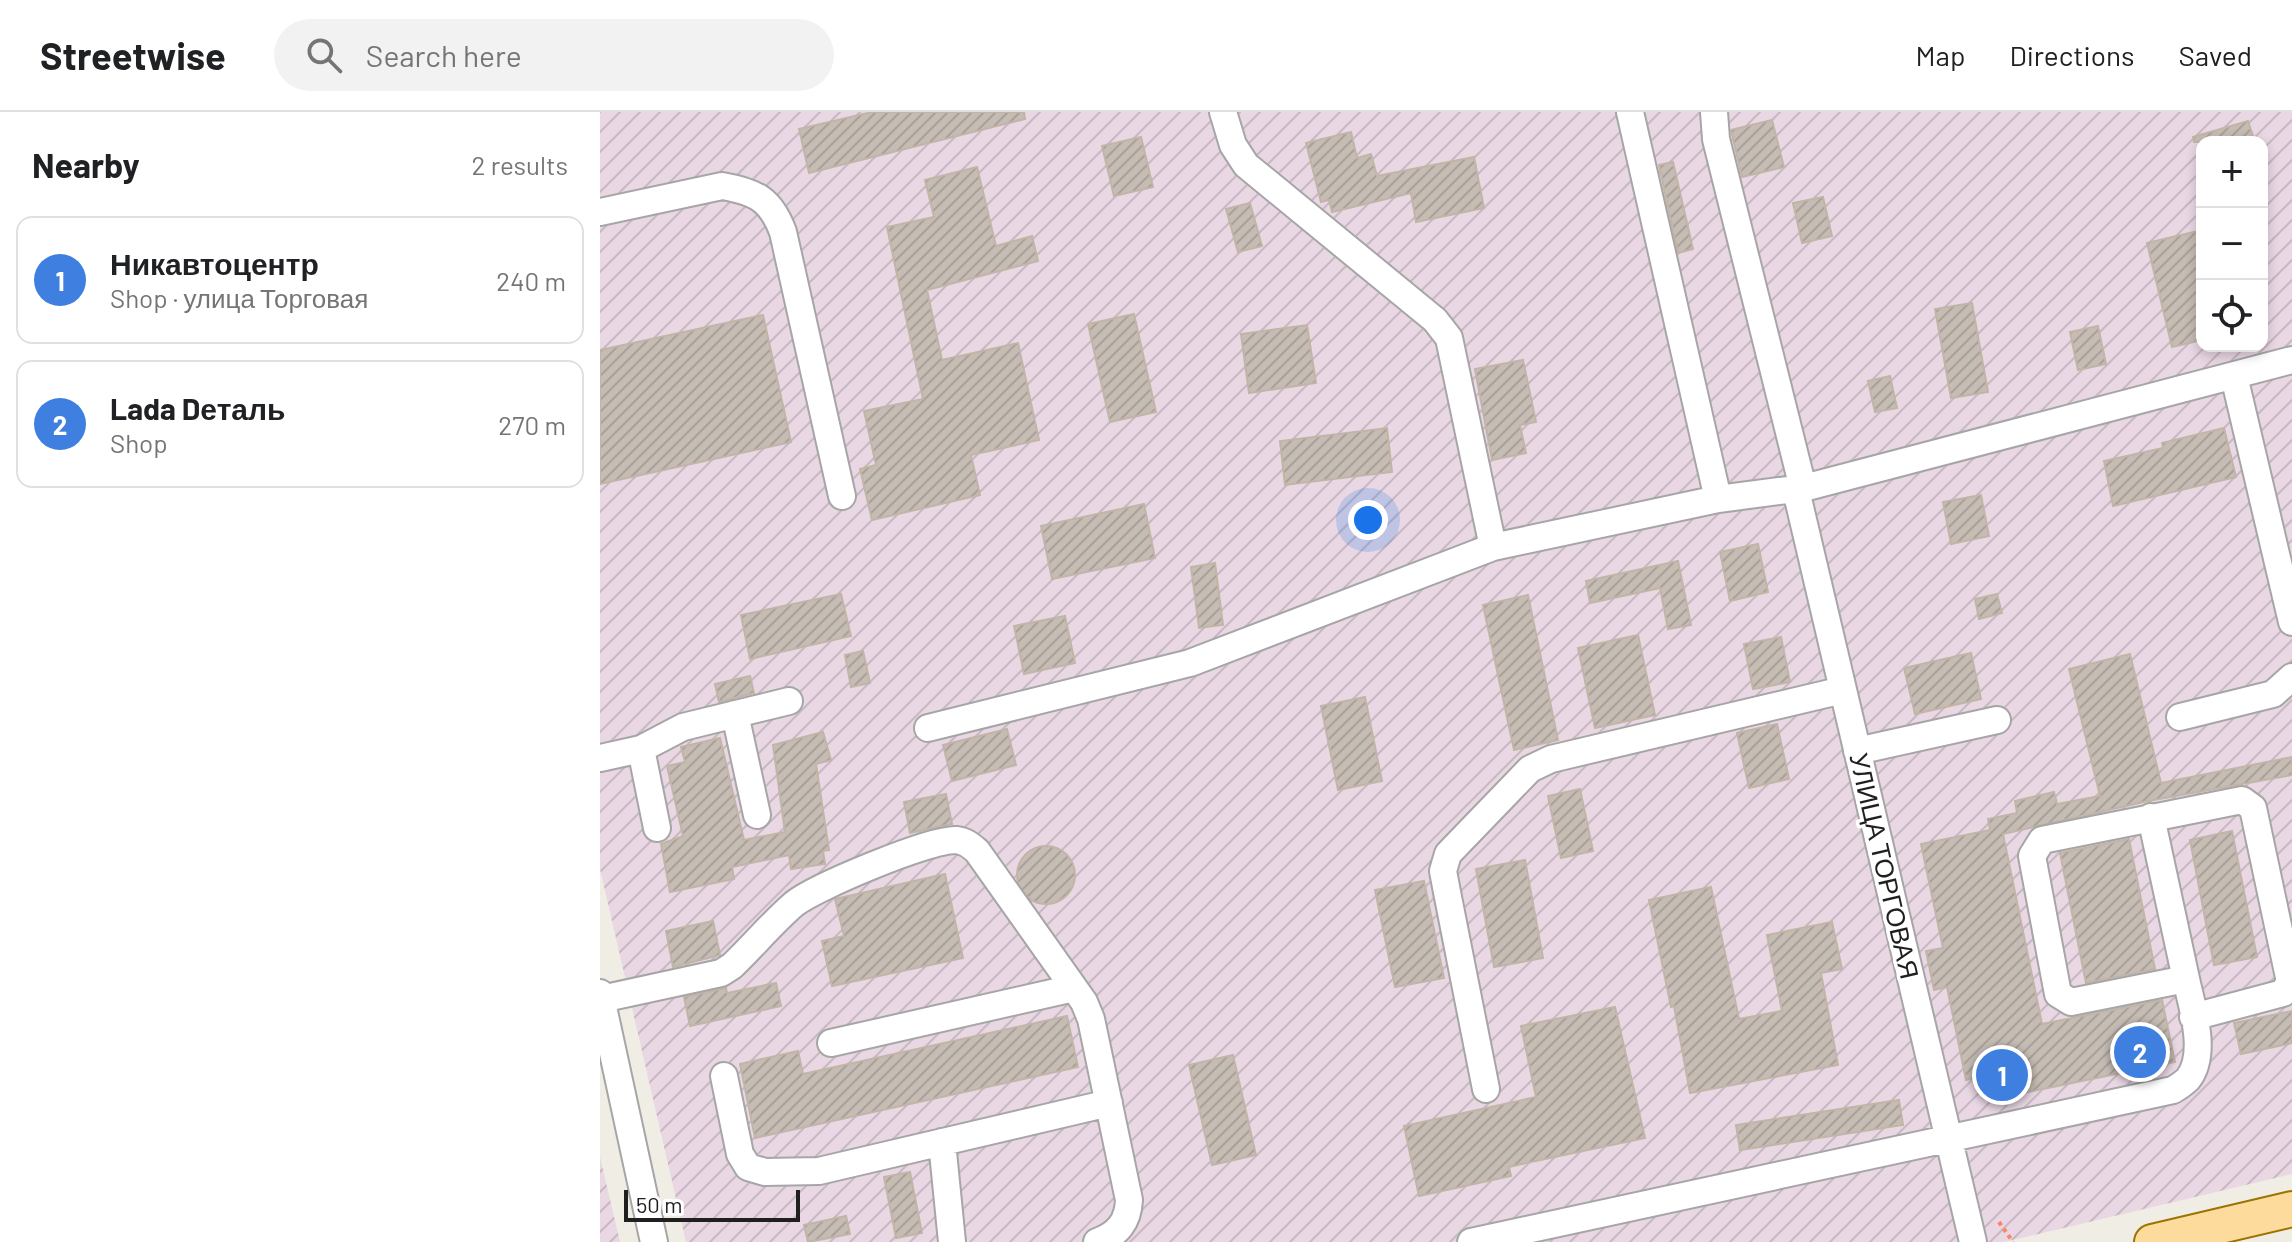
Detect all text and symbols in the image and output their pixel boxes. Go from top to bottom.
search box [274,19,834,91]
text: Streetwise [40,32,226,78]
icon: search [302,33,346,77]
text: Search here [366,37,522,73]
text: Map [1916,38,1965,72]
text: Directions [2009,38,2135,72]
text: Saved [2179,38,2252,72]
map controls [2196,136,2268,352]
button: + [2196,136,2268,208]
text: Nearby [32,144,140,185]
text: 2 results [472,149,568,180]
button: − [2196,208,2268,280]
text: Никавтоцентр [110,245,319,281]
text: 1 [55,265,65,296]
text: 240 m [496,265,566,296]
button: locate [2196,280,2268,352]
text: Shop · улица Торговая [110,282,368,313]
text: Lada Dеталь [110,390,286,426]
text: 2 [53,409,67,440]
text: 270 m [498,409,566,440]
text: Shop [110,427,168,458]
your location [1348,500,1388,540]
street label: УЛИЦА ТОРГОВАЯ [1844,750,1927,982]
pin: 2 [2114,1022,2166,1082]
pin: 1 [1976,1045,2028,1105]
scale bar [624,1186,800,1222]
text: 50 m [636,1191,682,1217]

